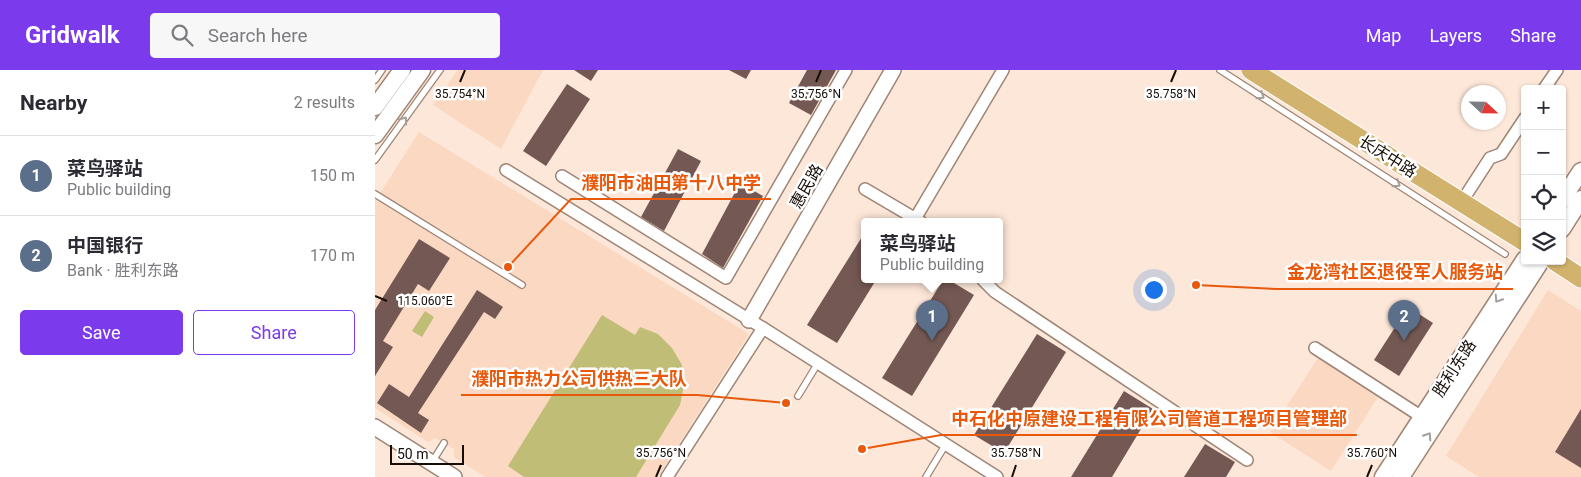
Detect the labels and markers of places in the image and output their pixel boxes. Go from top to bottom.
callout: 濮阳市油田第十八中学 [571,166,771,199]
callout: 金龙湾社区退役军人服务站 [1277,256,1513,289]
pin: 1 [916,300,948,341]
pin: 2 [1388,300,1420,341]
callout: 濮阳市热力公司供热三大队 [461,362,697,395]
callout: 中石化中原建设工程有限公司管道工程项目管理部 [941,402,1357,435]

